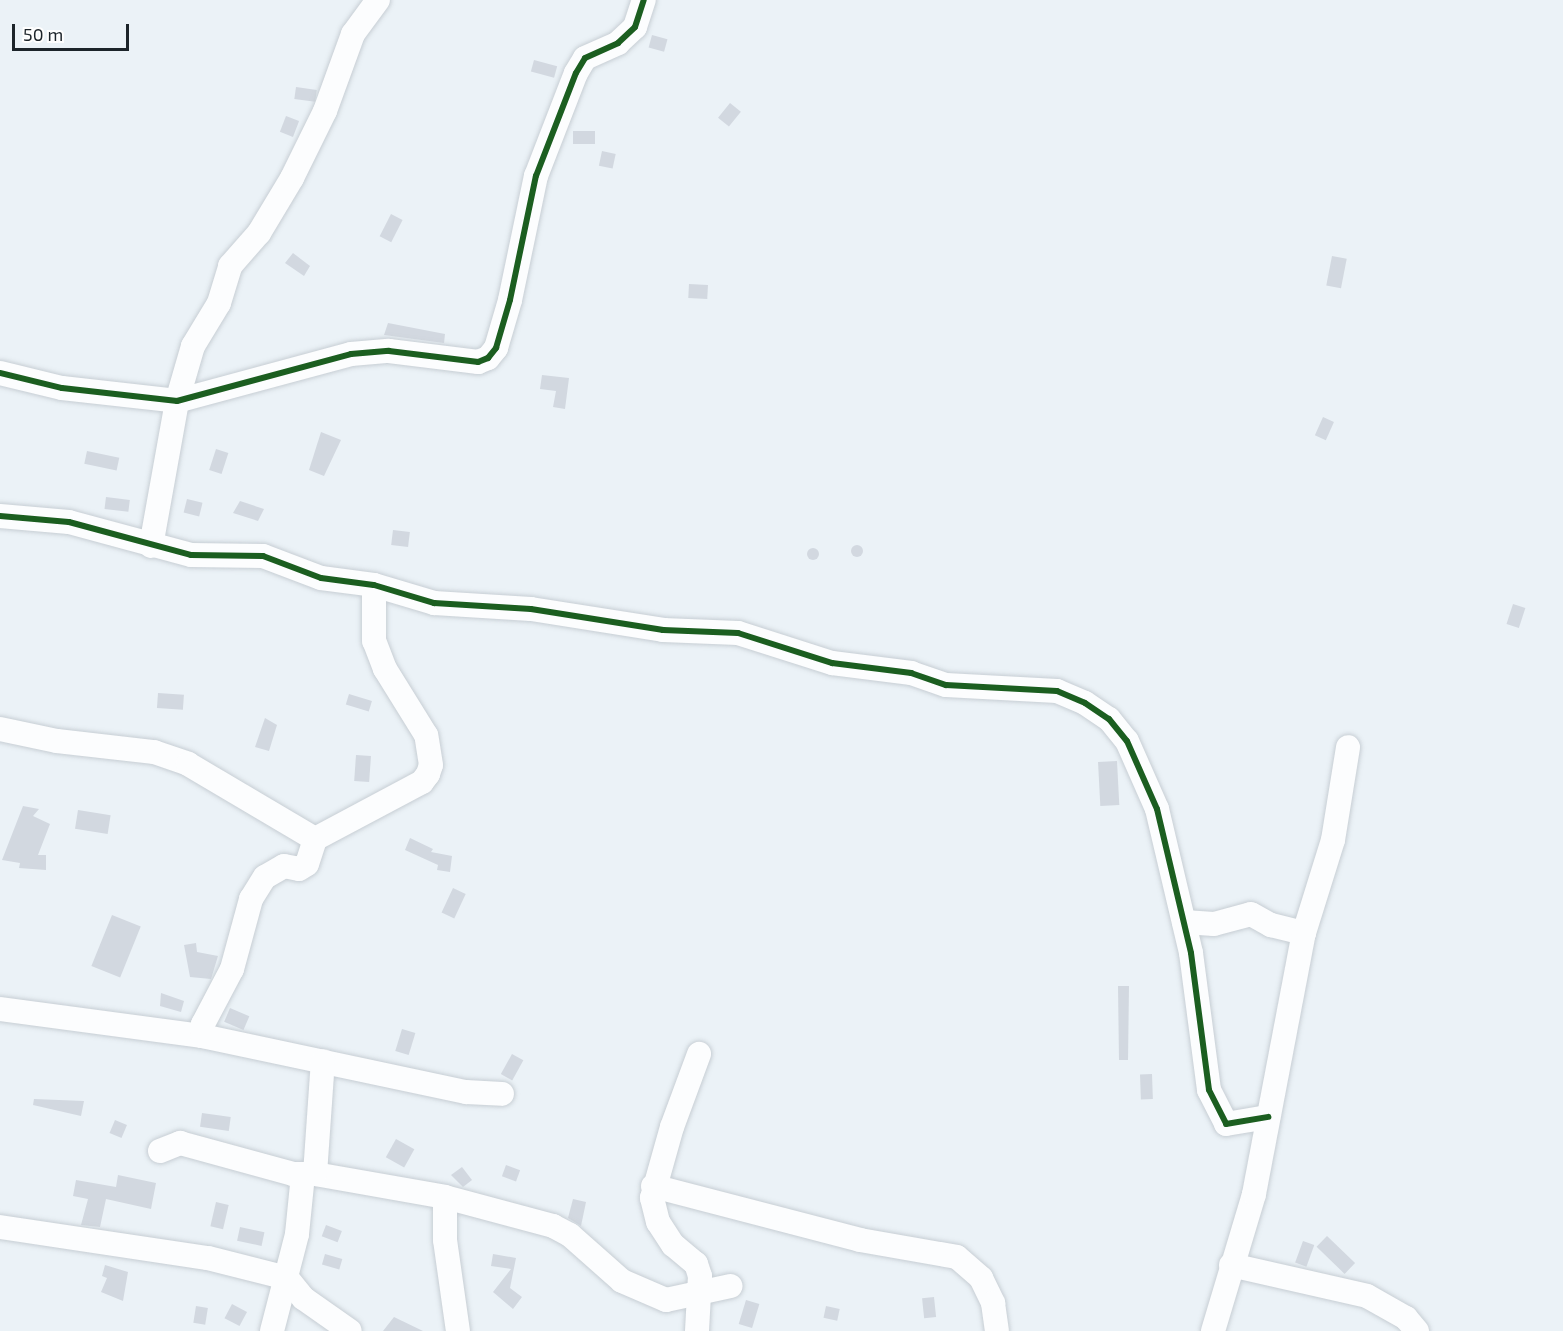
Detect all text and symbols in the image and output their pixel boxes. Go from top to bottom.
scale bar [15,12,132,50]
text: 50 m [23,23,63,45]

